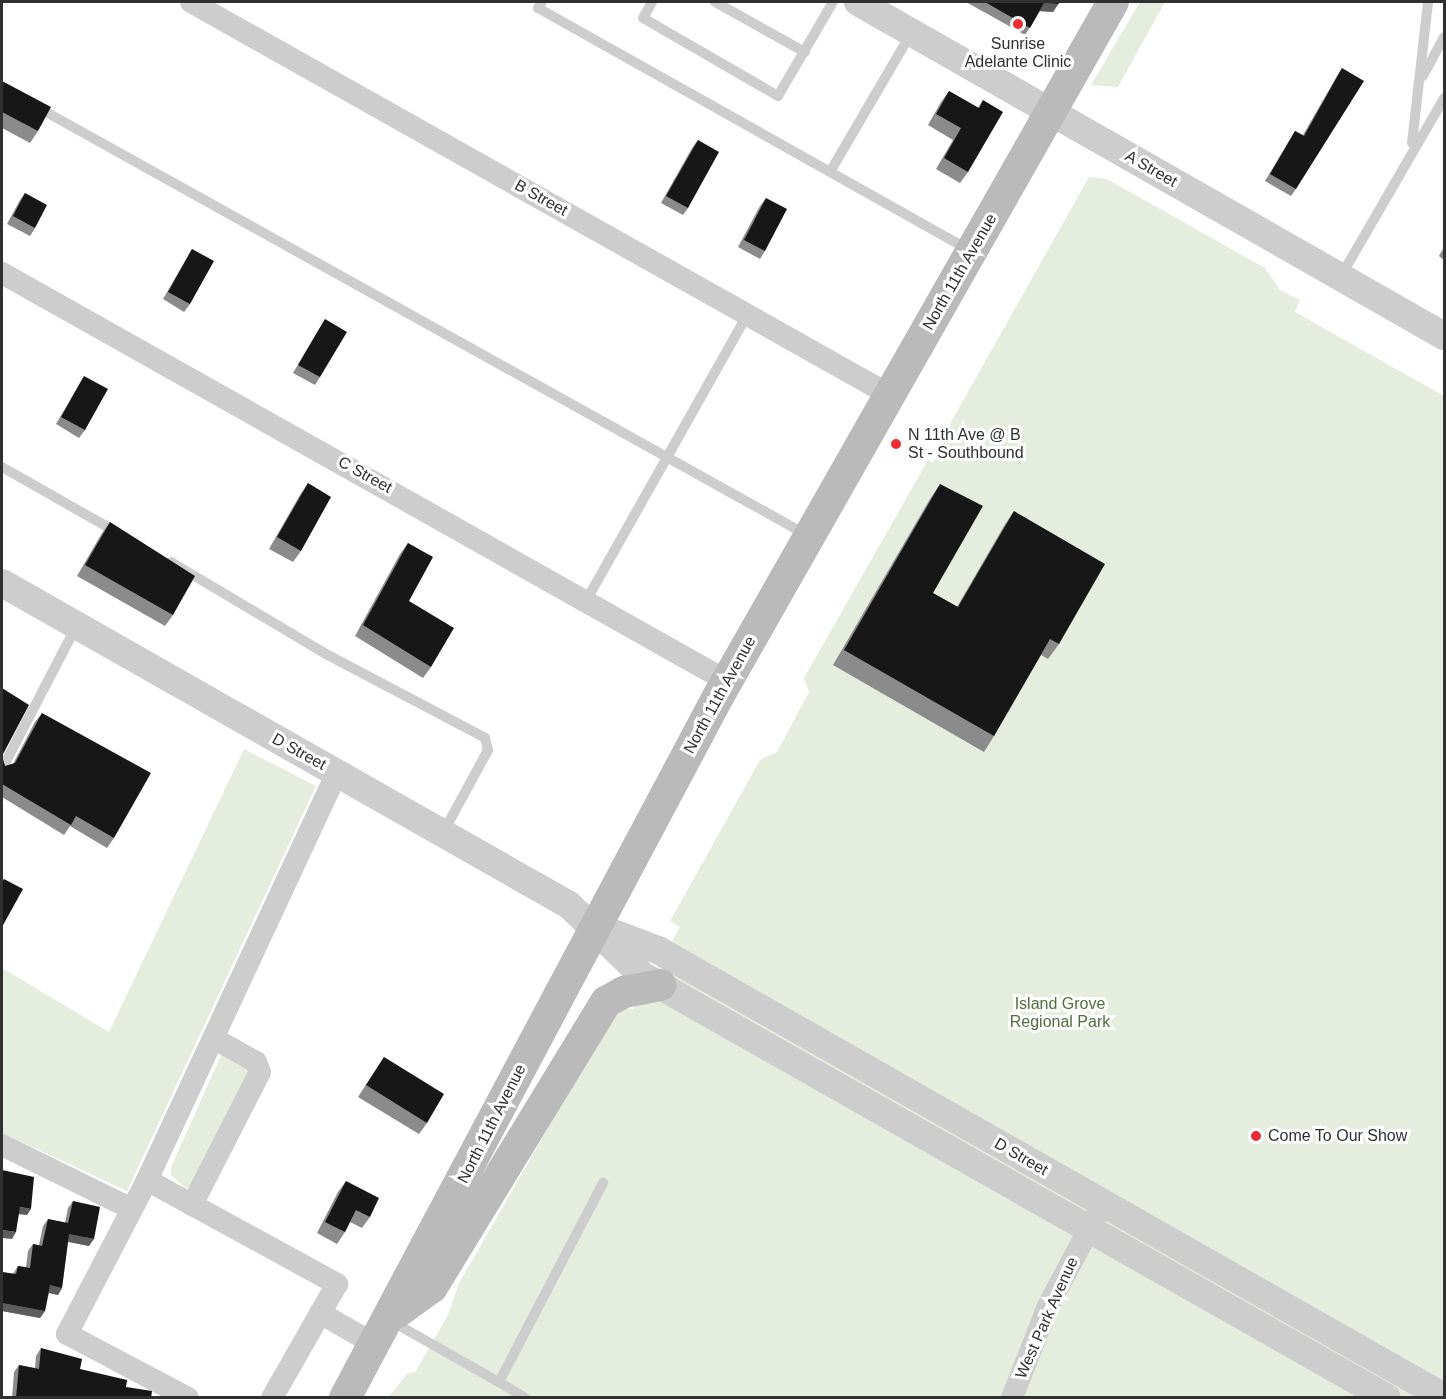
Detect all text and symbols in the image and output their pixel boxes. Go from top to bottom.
marker: Sunrise Adelante Clinic [1009,15,1027,33]
place label: Sunrise Adelante Clinic [965,34,1071,72]
street label: A Street [1121,146,1181,192]
street label: B Street [511,176,571,220]
street label: North 11th Avenue [919,210,1001,334]
place label: N 11th Ave @ B St - Southbound [908,425,1024,463]
marker: N 11th Ave @ B St - Southbound [889,437,903,451]
street label: C Street [335,452,395,498]
street label: North 11th Avenue [680,633,760,757]
street label: D Street [269,729,329,775]
park label: Island Grove Regional Park [1010,994,1110,1032]
street label: North 11th Avenue [453,1061,531,1187]
place label: Come To Our Show [1268,1126,1408,1146]
marker: Come To Our Show [1249,1129,1263,1143]
street label: D Street [991,1134,1051,1180]
street label: West Park Avenue [1011,1254,1083,1382]

